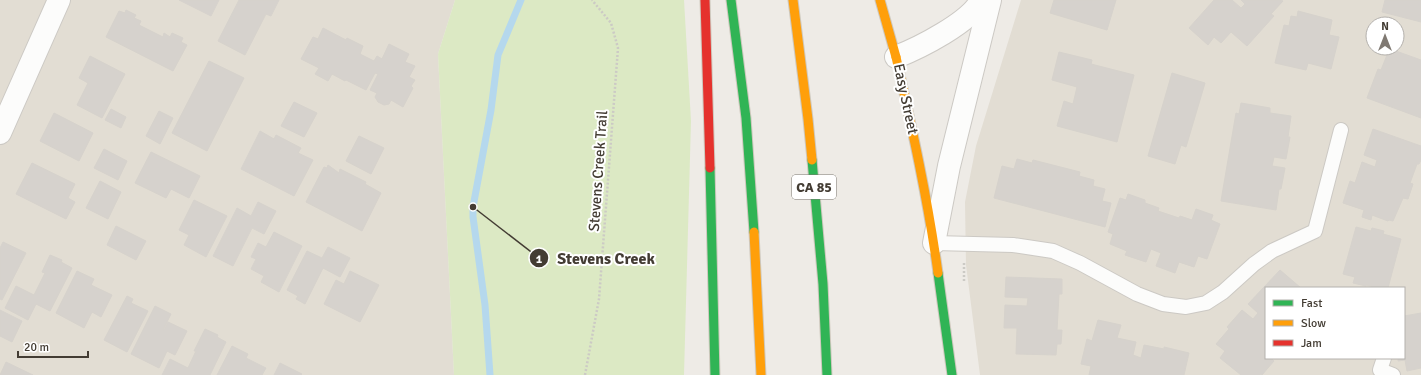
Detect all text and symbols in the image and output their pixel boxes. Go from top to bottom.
north arrow [1365,16,1405,56]
text: N [1381,20,1389,33]
street label: Easy Street [890,62,922,136]
street label: Stevens Creek Trail [585,110,611,232]
road number: CA 85 [792,175,836,199]
callout: Stevens Creek [529,244,662,272]
text: Stevens Creek [557,249,655,269]
text: 1 [536,252,543,267]
legend [1265,287,1405,359]
text: Fast [1301,296,1322,311]
text: Slow [1301,316,1326,331]
scale bar [18,333,88,359]
text: Jam [1301,336,1322,351]
text: 20 m [24,340,49,355]

